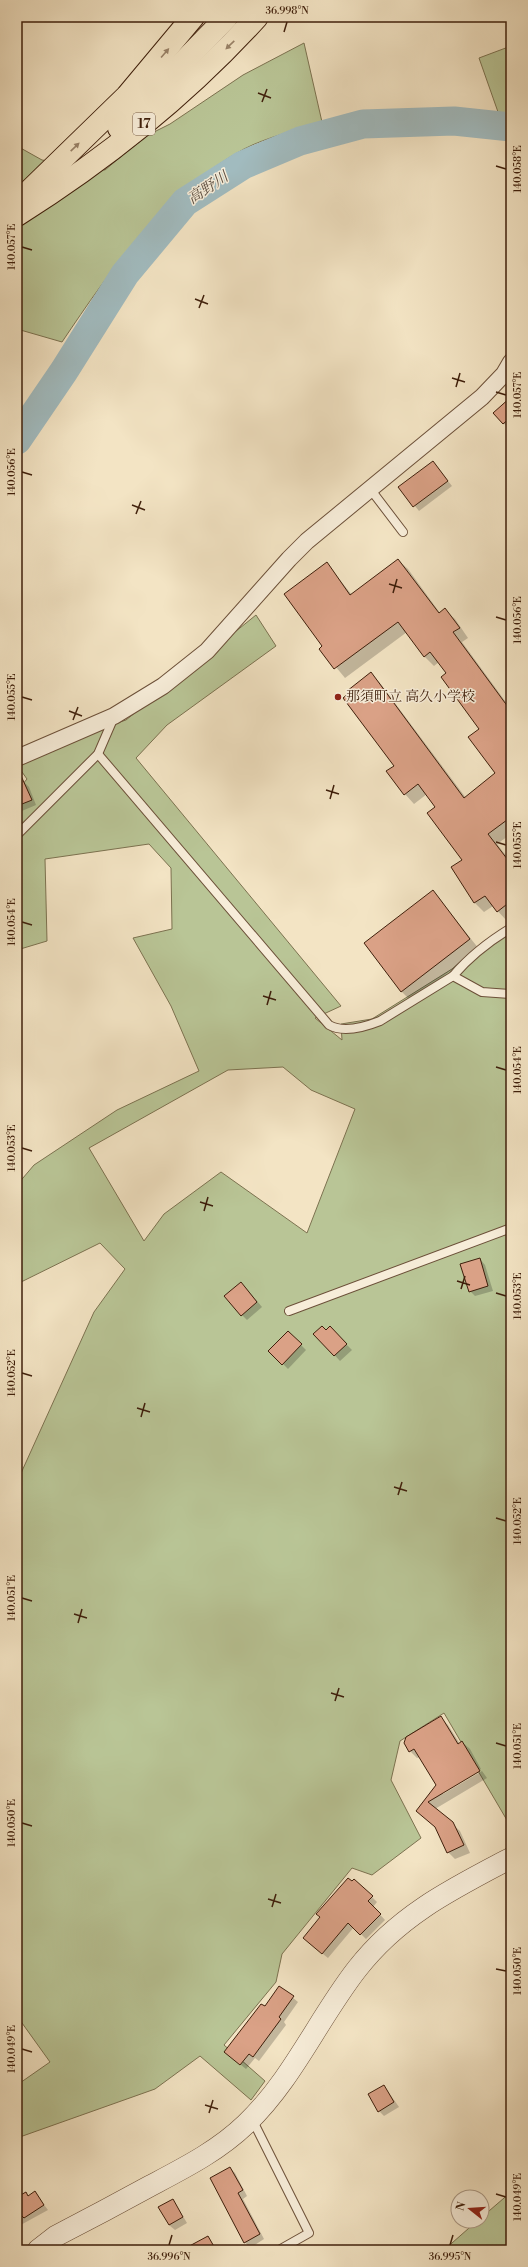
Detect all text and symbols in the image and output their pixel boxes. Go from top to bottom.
text: 36.998°N [265,5,309,17]
one-way arrow [225,40,234,49]
one-way arrow [160,48,169,58]
road number: 17 [133,113,155,135]
one-way arrow [70,142,80,152]
text: 140.058°E [512,145,524,193]
water label: 高野川 [184,166,234,208]
text: 140.057°E [6,224,18,270]
text: 140.057°E [512,372,524,418]
text: 140.056°E [6,448,18,496]
text: 140.056°E [512,596,524,644]
text: 140.055°E [6,673,18,720]
place label: 那須町立 高久小学校 [346,688,475,706]
marker: 那須町立 高久小学校 [333,692,343,702]
text: 140.055°E [512,821,524,868]
text: 140.054°E [6,898,18,946]
text: 140.054°E [512,1046,524,1094]
text: 140.053°E [6,1124,18,1171]
text: 140.053°E [512,1272,524,1319]
text: 140.052°E [6,1349,18,1397]
text: 140.052°E [512,1497,524,1545]
text: 140.051°E [6,1575,18,1621]
text: 140.051°E [512,1723,524,1769]
text: 140.050°E [6,1799,18,1847]
text: 140.050°E [512,1947,524,1995]
text: 140.049°E [6,2025,18,2073]
text: 140.049°E [512,2173,524,2221]
north arrow [450,2189,490,2229]
text: N [453,2200,469,2213]
text: 36.996°N [147,2251,191,2263]
text: 36.995°N [429,2251,472,2263]

